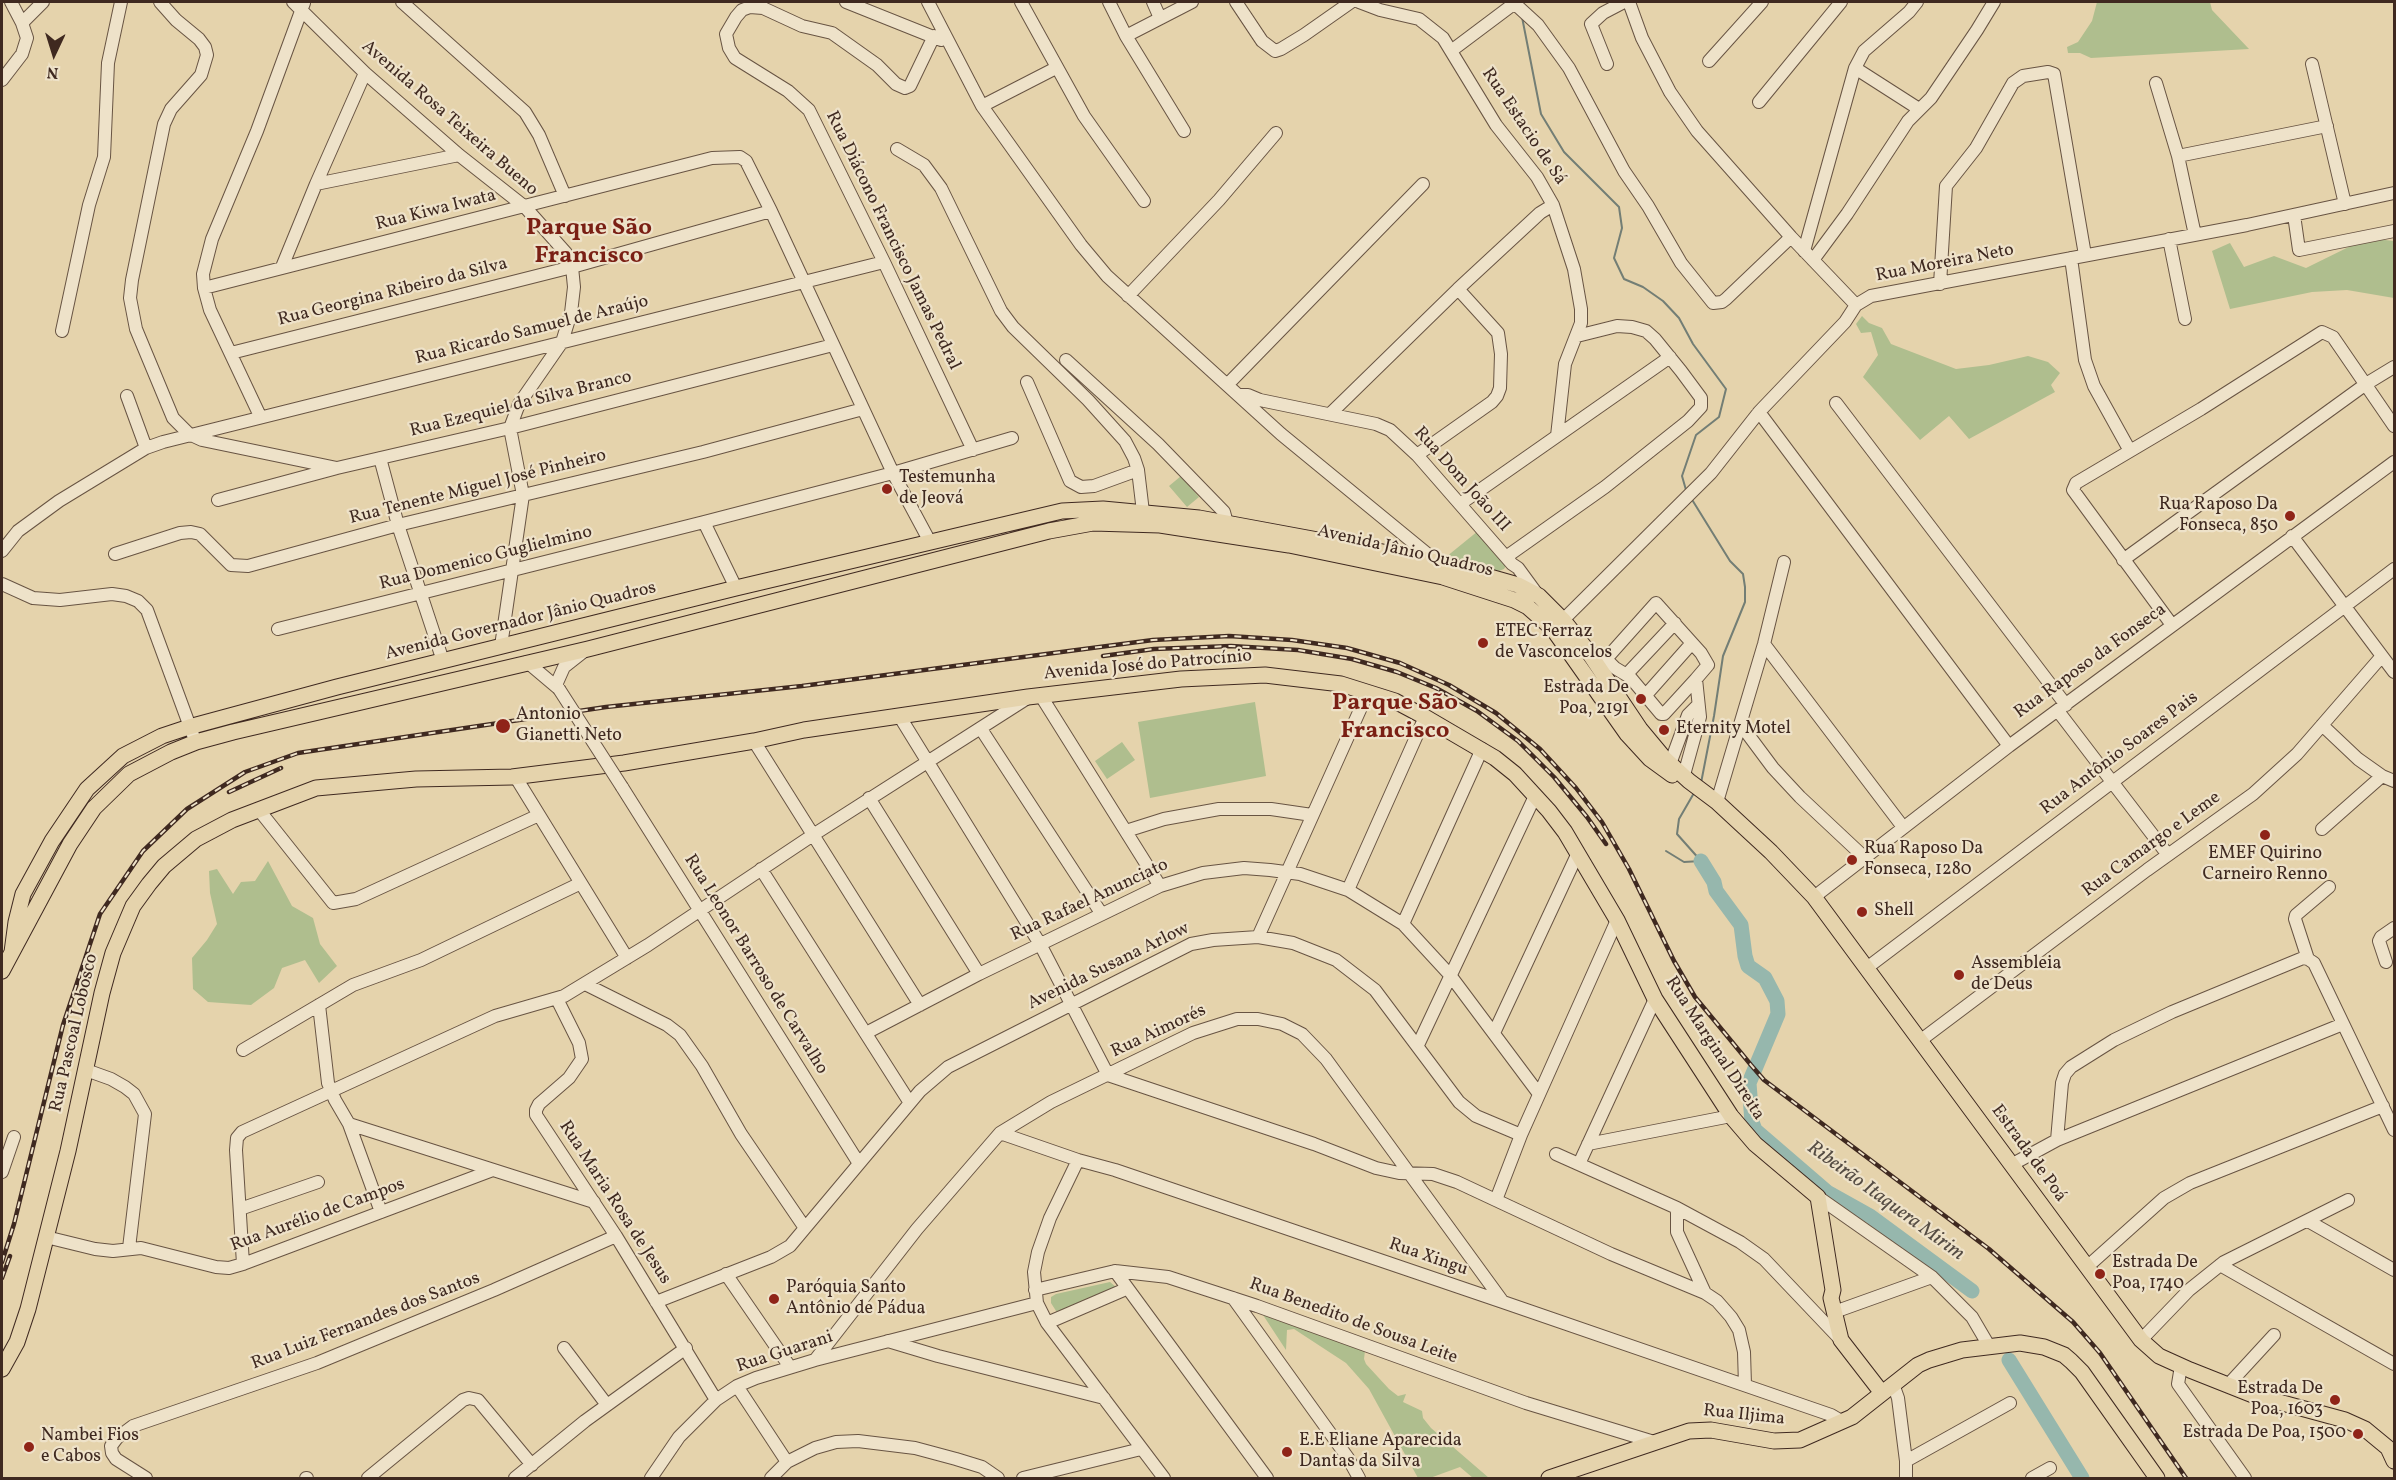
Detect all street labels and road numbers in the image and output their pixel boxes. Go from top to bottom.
street label: Avenida Rosa Teixeira Bueno [356,37,542,201]
street label: Rua Estacio de Sá [1476,64,1570,190]
street label: Rua Diácono Francisco Jamas Pedral [820,108,964,374]
street label: Rua Kiwa Iwata [374,186,498,236]
street label: Rua Moreira Neto [1874,240,2016,288]
street label: Rua Georgina Ribeiro da Silva [276,254,510,332]
street label: Rua Ricardo Samuel de Araújo [413,292,651,370]
street label: Rua Ezequiel da Silva Branco [408,367,634,443]
street label: Rua Dom João III [1408,423,1514,537]
street label: Rua Tenente Miguel José Pinheiro [347,446,609,530]
street label: Avenida Jânio Quadros [1315,521,1495,583]
street label: Rua Domenico Guglielmino [377,522,595,596]
street label: Avenida Governador Jânio Quadros [383,578,659,666]
street label: Rua Raposo da Fonseca [2011,600,2171,724]
street label: Avenida José do Patrocínio [1043,646,1253,686]
street label: Rua Antônio Soares Pais [2037,688,2203,820]
street label: Rua Camargo e Leme [2079,788,2225,902]
street label: Rua Leonor Barroso de Carvalho [678,851,832,1079]
street label: Rua Rafael Anunciato [1008,855,1172,947]
street label: Avenida Susana Arlow [1025,918,1193,1016]
street label: Rua Pascoal Lobosco [46,952,104,1114]
street label: Rua Marginal Direita [1659,973,1769,1125]
street label: Rua Aimorés [1108,1001,1210,1063]
street label: Estrada de Poá [1985,1101,2071,1207]
street label: Rua Maria Rosa de Jesus [553,1117,675,1289]
street label: Rua Aurélio de Campos [228,1174,408,1258]
street label: Rua Xingu [1385,1234,1471,1282]
street label: Rua Luiz Fernandes dos Santos [249,1268,483,1376]
street label: Rua Benedito de Sousa Leite [1246,1274,1460,1370]
street label: Rua Guarani [734,1327,836,1379]
street label: Rua Iljima [1702,1401,1786,1431]

